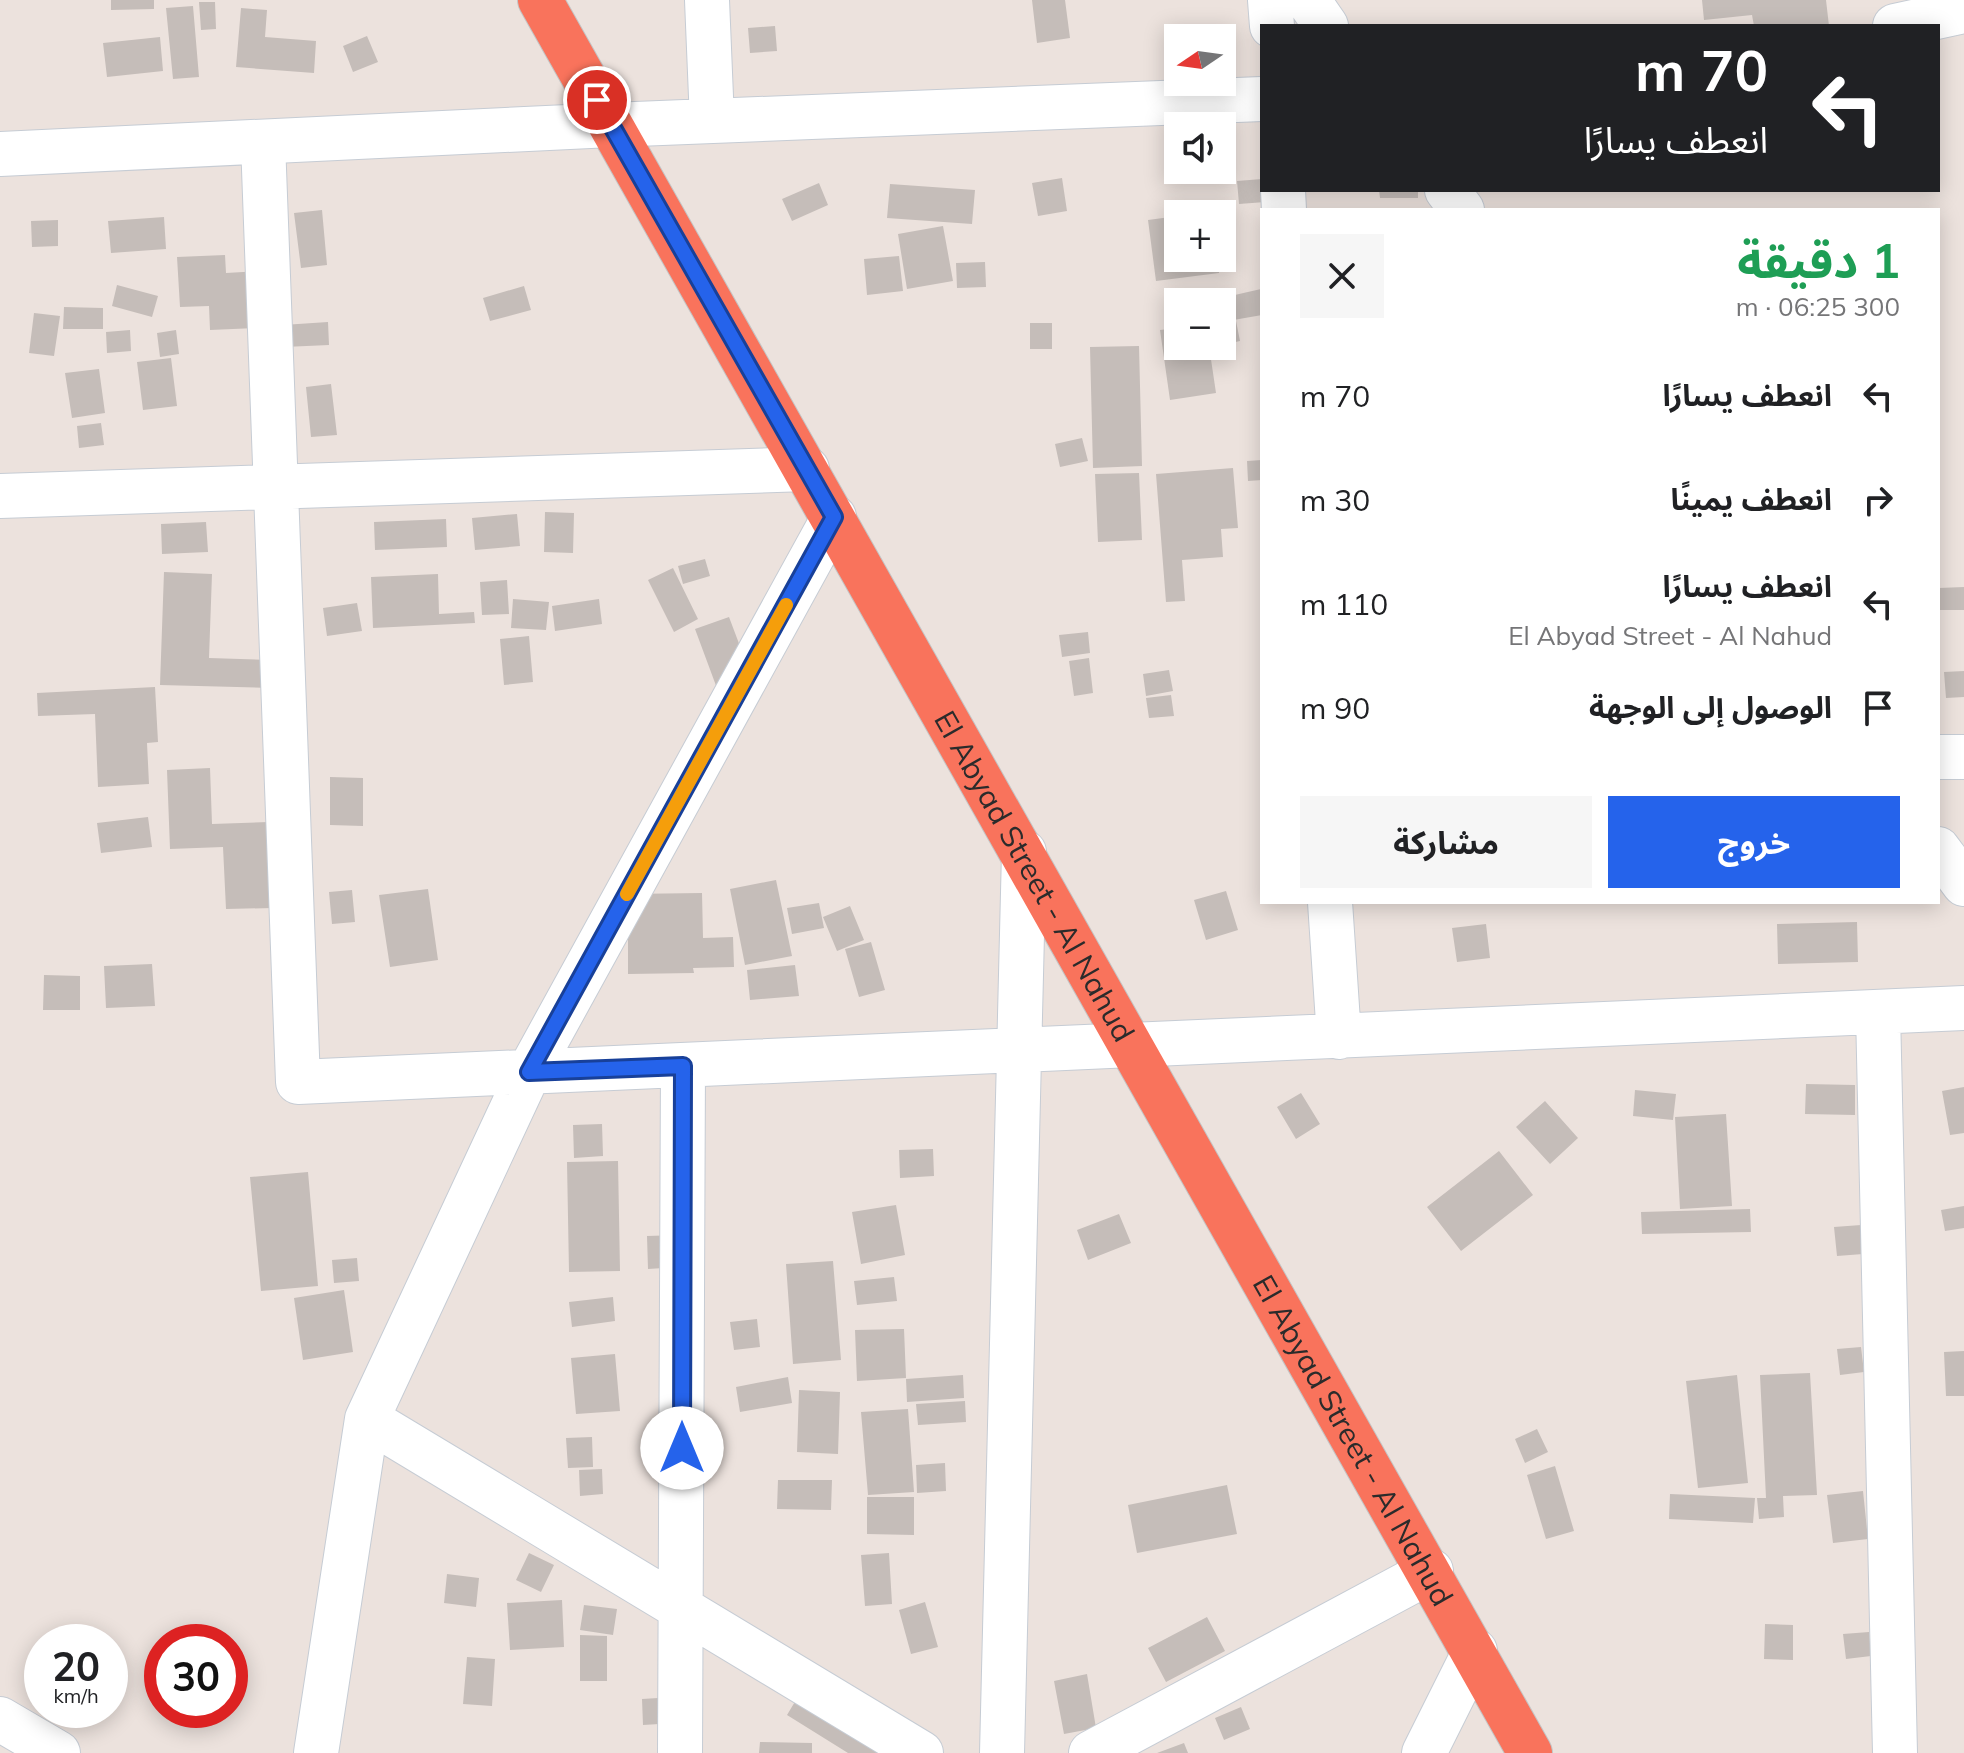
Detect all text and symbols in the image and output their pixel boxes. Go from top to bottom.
north arrow [1164,24,1236,96]
map controls [1164,24,1236,360]
text: 70 m [1635,35,1768,105]
icon: left [1796,56,1900,160]
pin [563,66,631,134]
icon: arrive [575,78,619,122]
button: sound [1164,112,1236,184]
text: انعطف يسارًا [1584,117,1768,162]
button: + [1164,200,1236,272]
text: 1 دقيقة [1737,230,1900,290]
button: close [1300,234,1384,318]
button: − [1164,288,1236,360]
text: 300 m · 06:25 [1736,290,1900,323]
icon: left [1856,374,1900,418]
text: انعطف يسارًا [1663,376,1832,414]
text: 70 m [1300,377,1370,415]
icon: right [1856,478,1900,522]
text: انعطف يمينًا [1670,480,1832,518]
text: 30 m [1300,481,1370,519]
text: انعطف يسارًا [1663,567,1832,605]
icon: left [1856,582,1900,626]
text: 110 m [1300,585,1388,623]
text: El Abyad Street - Al Nahud [1508,619,1832,652]
icon: arrive [1856,686,1900,730]
text: الوصول إلى الوجهة [1589,688,1832,726]
text: 90 m [1300,689,1370,727]
street label: El Abyad Street - Al Nahud [926,704,1143,1048]
button: مشاركة [1300,796,1592,888]
button: خروج [1608,796,1900,888]
street label: El Abyad Street - Al Nahud [1245,1268,1462,1612]
position arrow [640,1406,724,1490]
speed limit sign: 30 [144,1624,248,1728]
text: 20 [52,1641,100,1691]
text: km/h [53,1683,99,1708]

